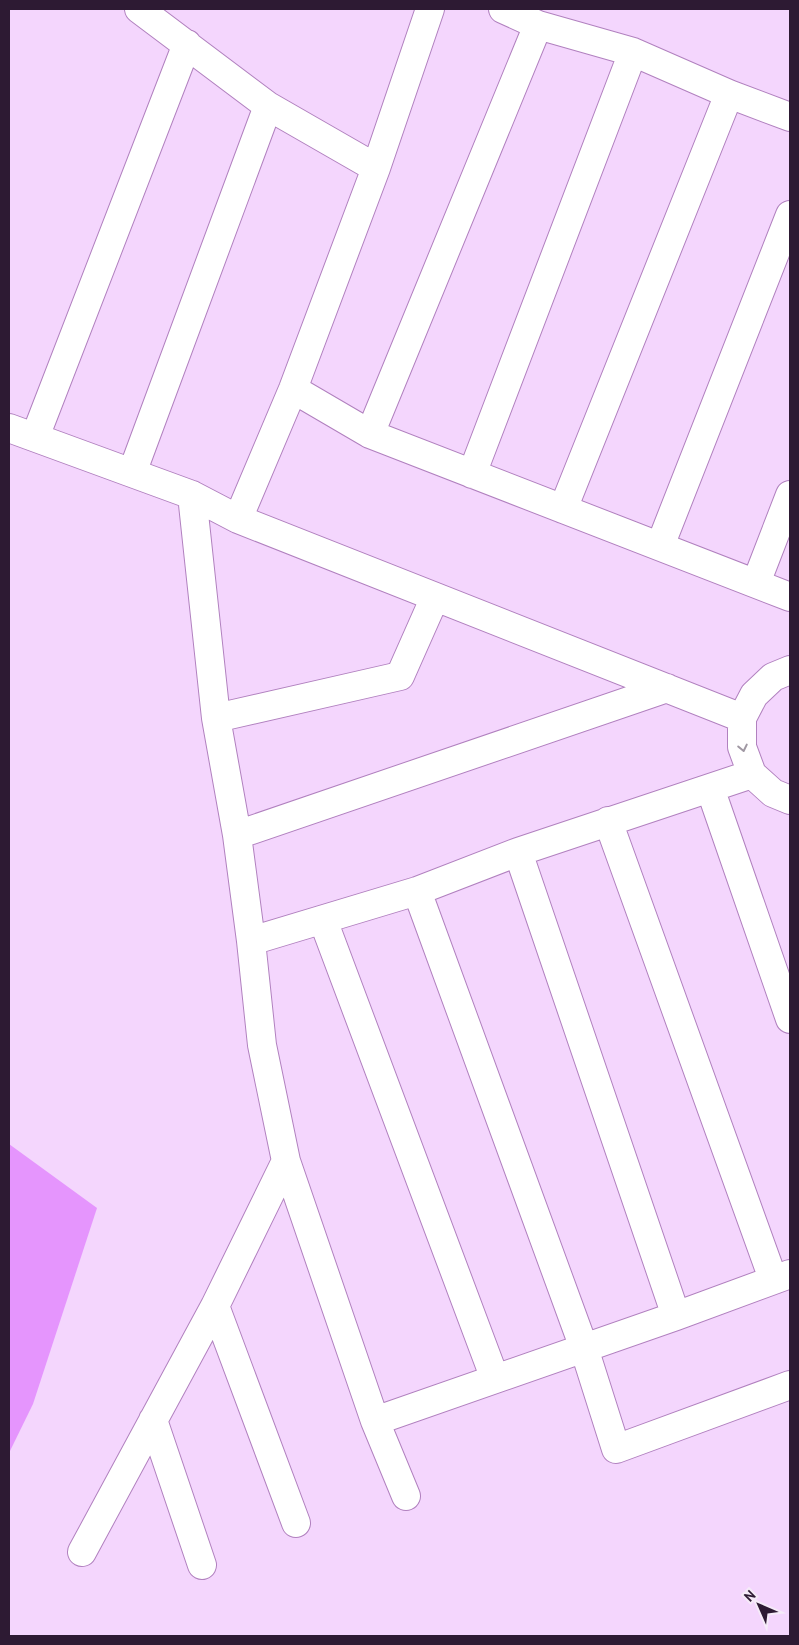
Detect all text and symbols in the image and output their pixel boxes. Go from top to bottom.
one-way arrow [738,743,748,752]
north arrow [734,1580,784,1630]
text: N [740,1586,759,1605]

